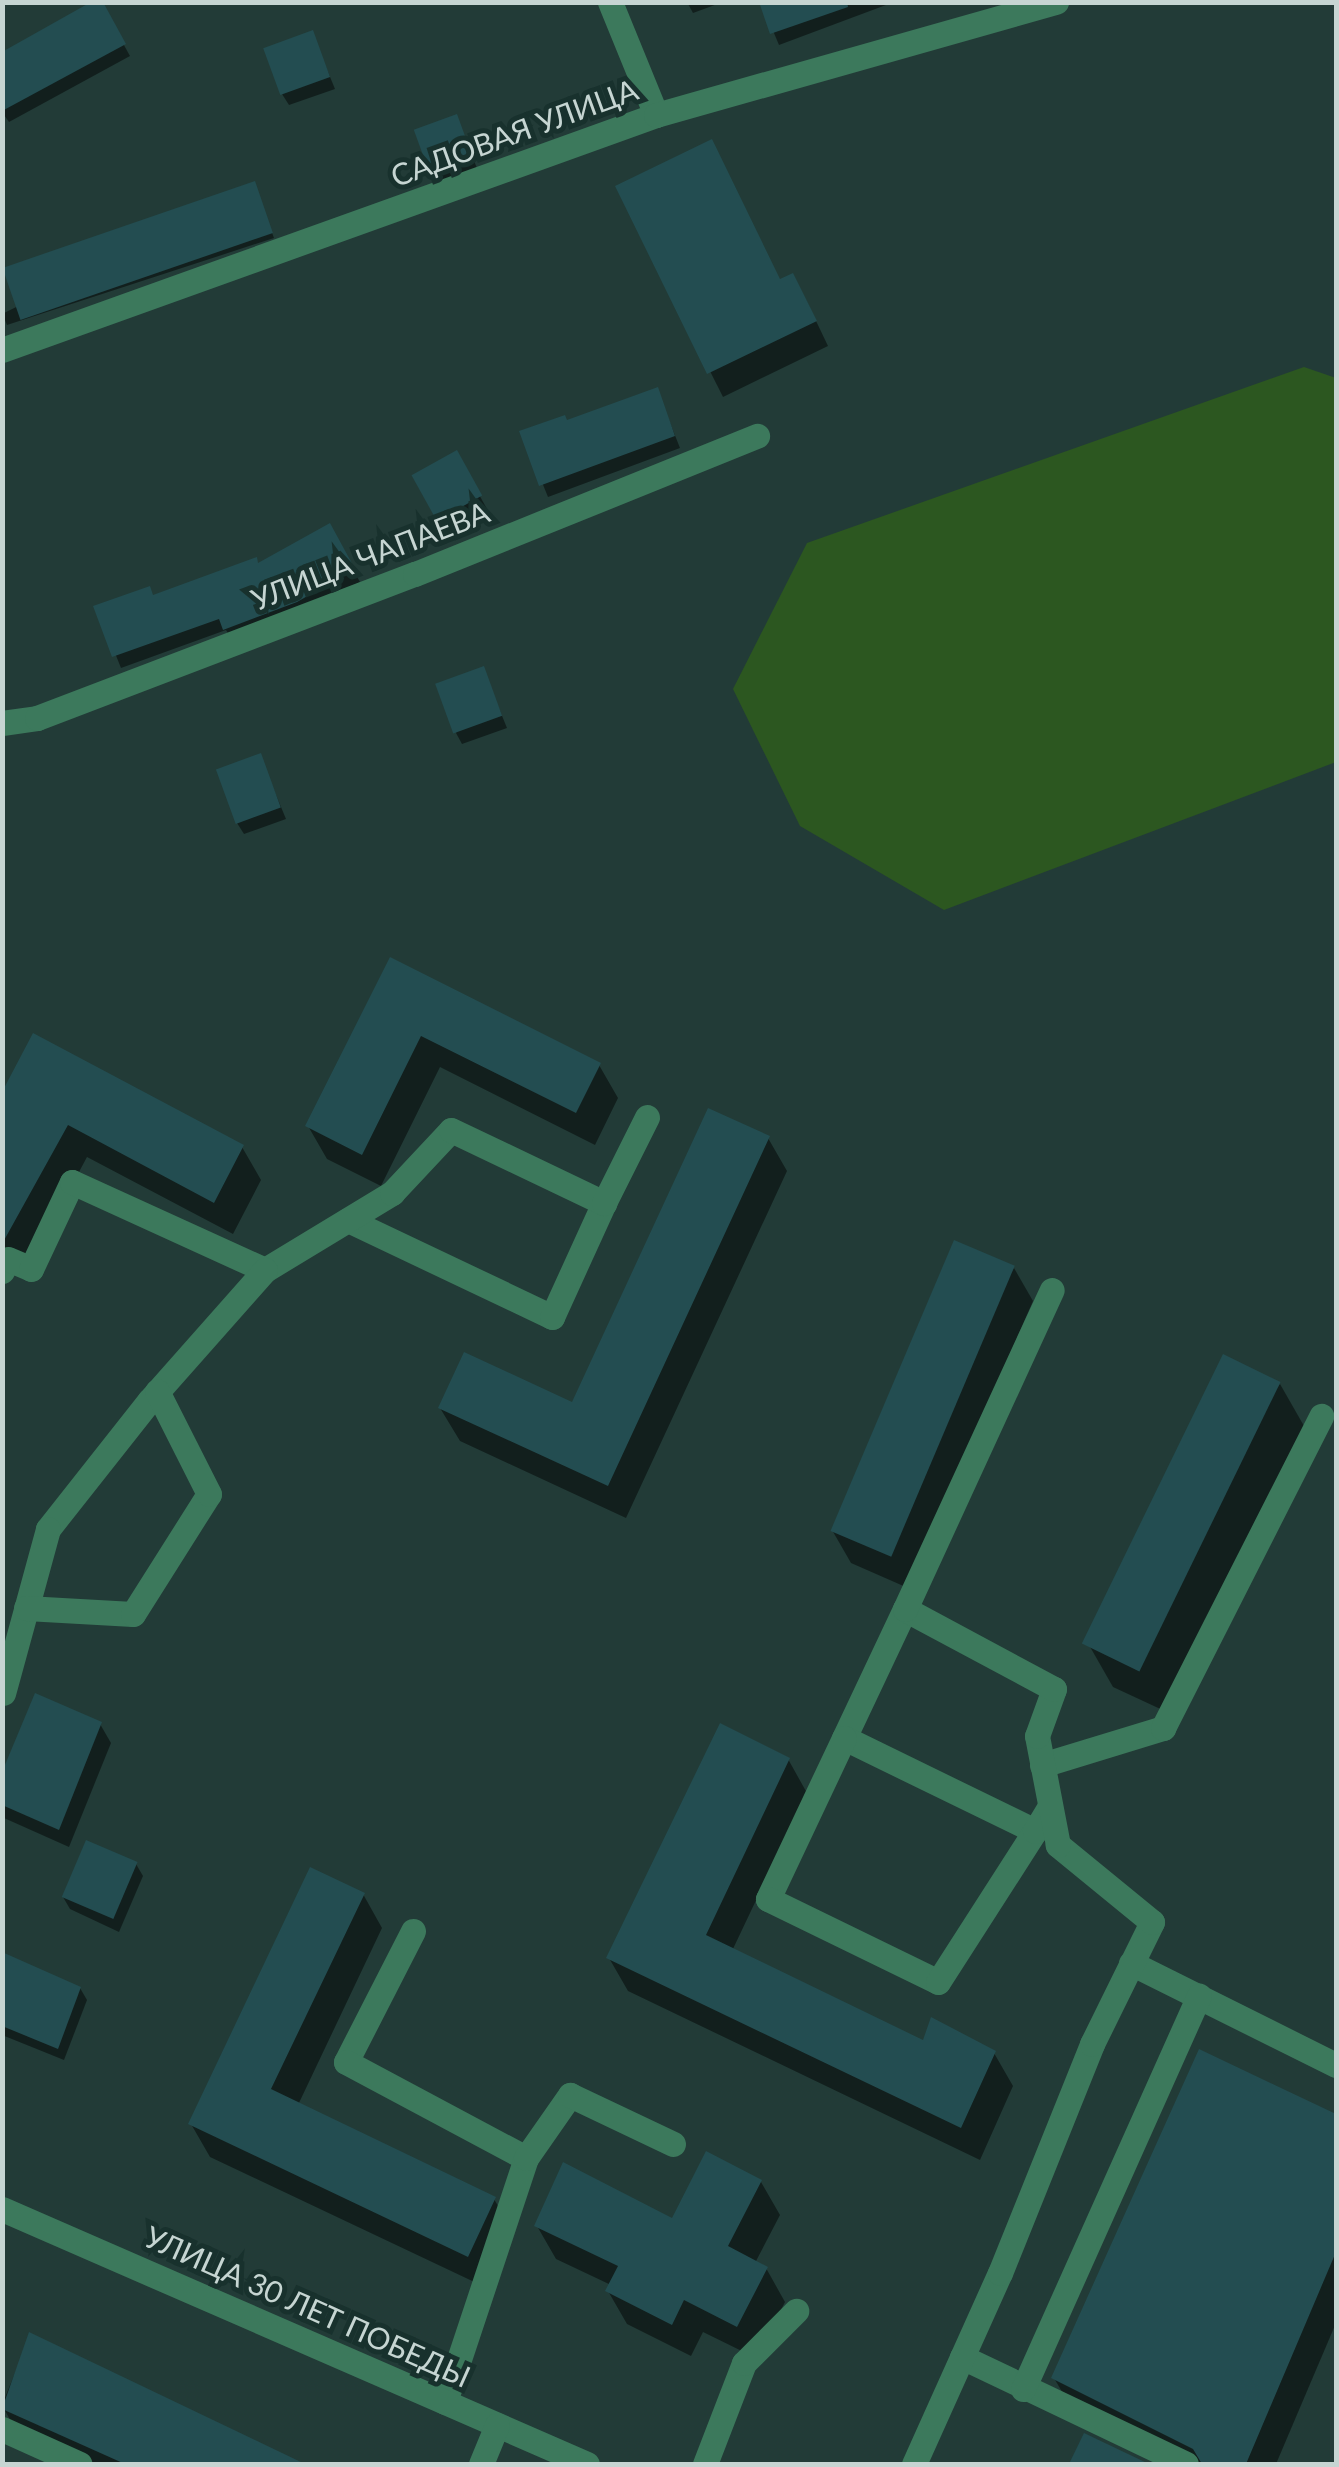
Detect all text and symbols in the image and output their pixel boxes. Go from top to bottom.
street label: САДОВАЯ УЛИЦА [386,71,642,193]
street label: УЛИЦА ЧАПАЕВА [246,493,494,617]
street label: УЛИЦА 30 ЛЕТ ПОБЕДЫ [140,2218,476,2394]

